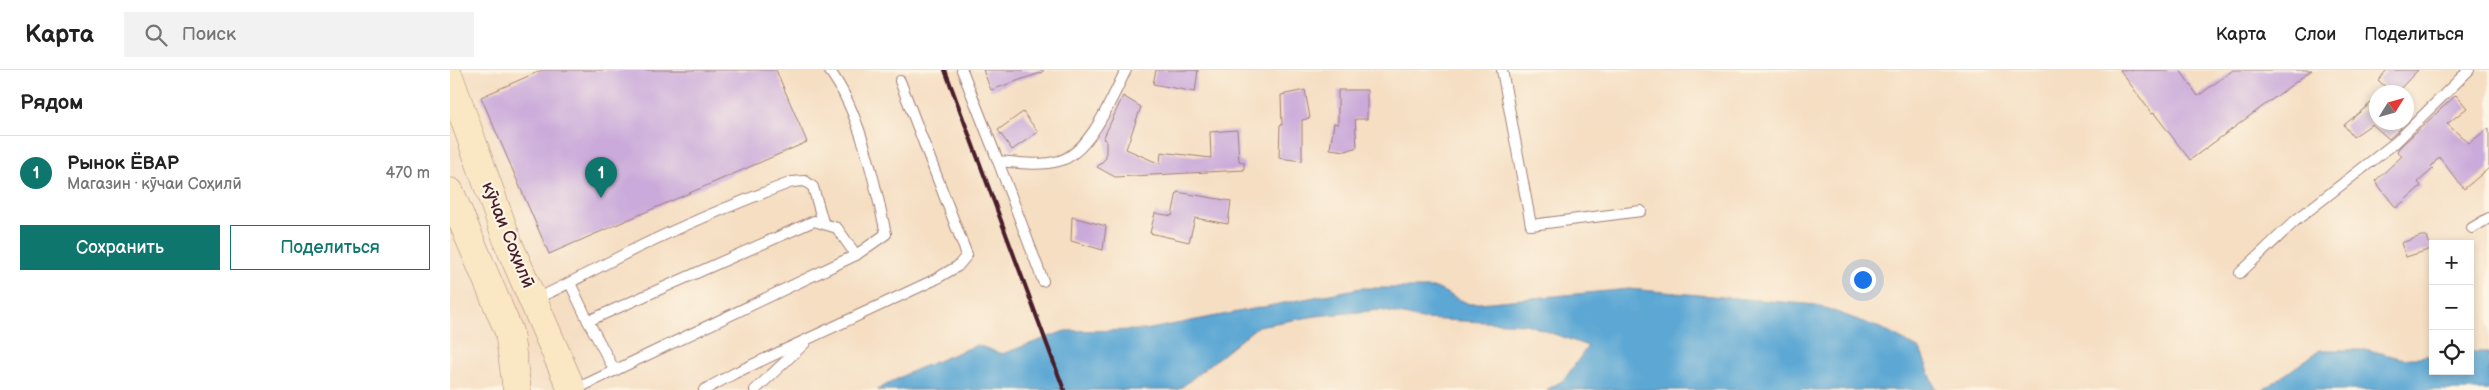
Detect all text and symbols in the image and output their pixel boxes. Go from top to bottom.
search box [124,12,474,57]
text: Карта [25,20,94,49]
icon: search [142,21,170,49]
text: Поиск [182,23,236,46]
text: Карта [2216,24,2266,45]
text: Слои [2294,24,2336,45]
text: Поделиться [2364,24,2464,45]
north arrow [2369,85,2414,130]
text: Рядом [20,90,83,115]
text: Рынок ЁВАР [67,152,179,175]
pin: 1 [585,157,617,198]
text: 1 [33,164,39,183]
text: 470 m [385,164,430,183]
text: Магазин · кӯчаи Соҳилӣ [67,175,242,194]
street label: кӯчаи Соҳилӣ [477,179,539,291]
button: Сохранить [20,225,220,270]
button: Поделиться [230,225,430,270]
map controls [2429,240,2474,375]
button: + [2429,240,2474,285]
your location [1850,267,1876,293]
button: − [2429,285,2474,330]
button: locate [2429,330,2474,375]

